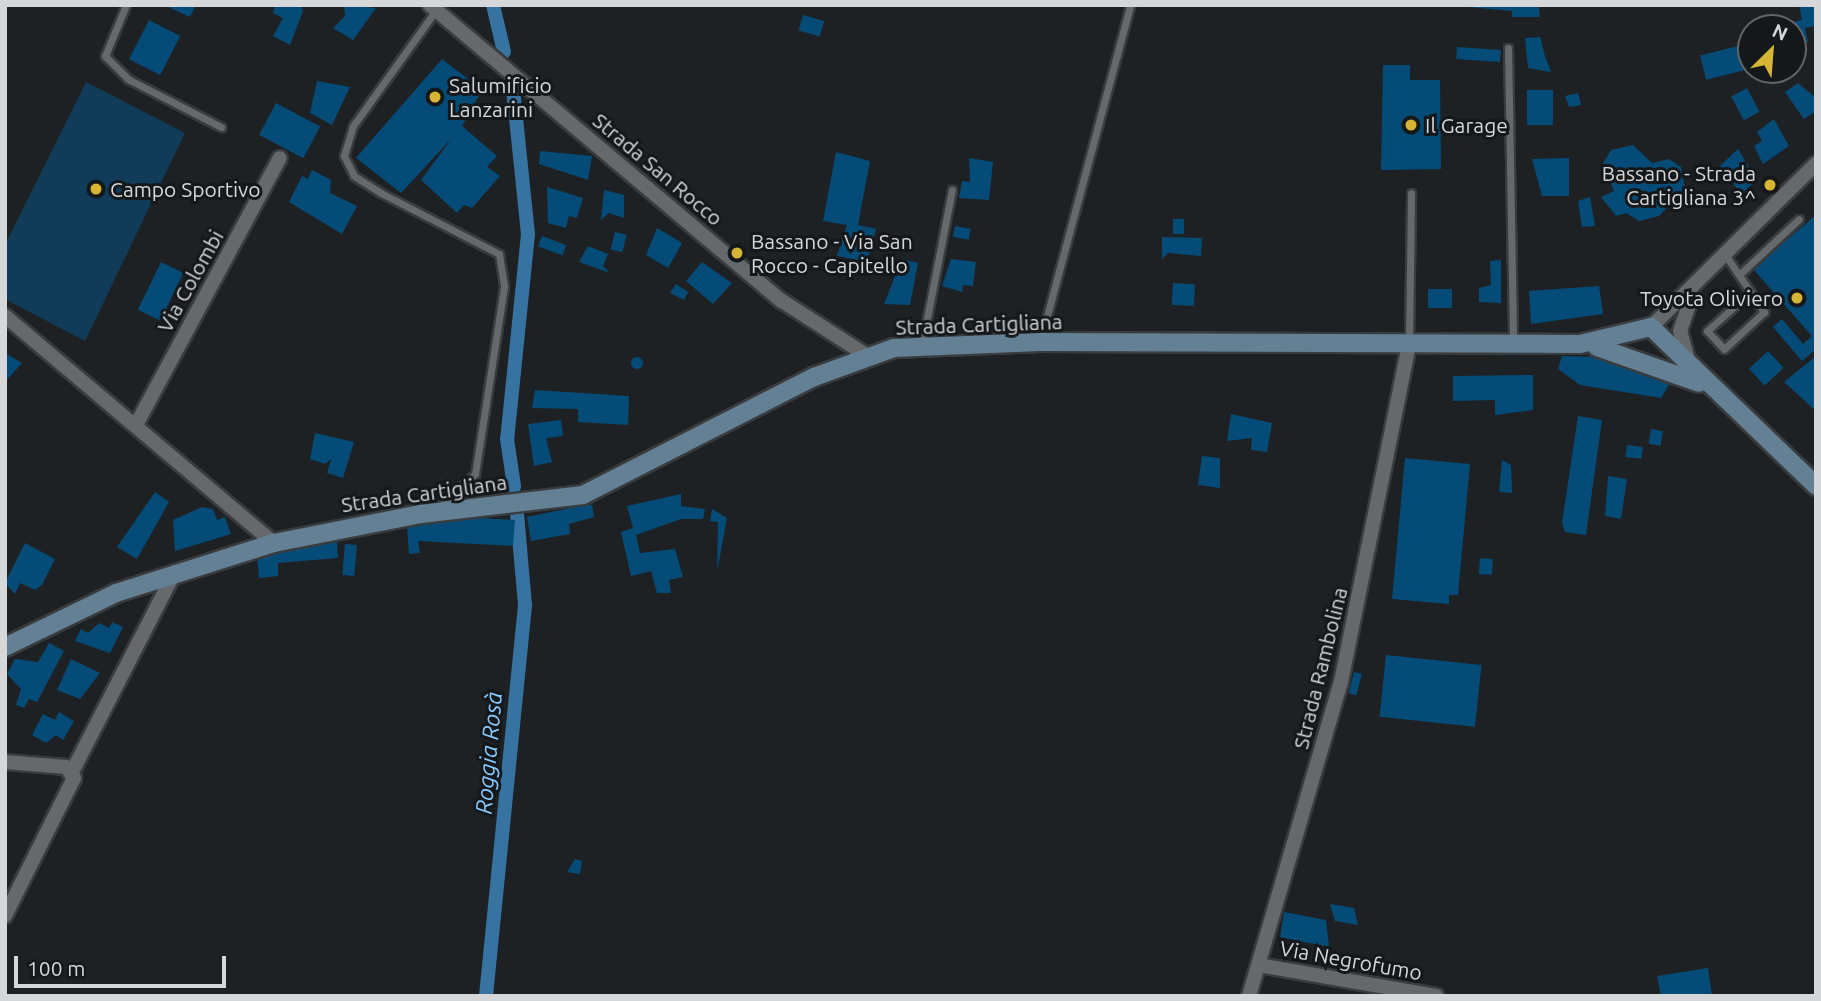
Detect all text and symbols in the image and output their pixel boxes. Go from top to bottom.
north arrow [1737,14,1807,84]
text: N [1769,19,1791,45]
place label: Salumificio Lanzarini [449,72,552,122]
marker: Salumificio Lanzarini [427,89,443,105]
street label: Strada San Rocco [588,107,728,231]
place label: Il Garage [1425,112,1508,138]
marker: Il Garage [1403,117,1419,133]
place label: Bassano - Strada Cartigliana 3^ [1602,160,1756,210]
place label: Campo Sportivo [110,176,261,202]
marker: Bassano - Strada Cartigliana 3^ [1762,177,1778,193]
marker: Campo Sportivo [88,181,104,197]
street label: Via Colombi [152,225,228,337]
place label: Bassano - Via San Rocco - Capitello [751,228,913,278]
marker: Bassano - Via San Rocco - Capitello [729,245,745,261]
place label: Toyota Oliviero [1640,285,1783,311]
marker: Toyota Oliviero [1789,290,1805,306]
street label: Strada Cartigliana [895,308,1063,340]
street label: Strada Cartigliana [339,469,509,517]
street label: Strada Rambolina [1288,585,1352,751]
water label: Roggia Rosà [470,691,508,815]
street label: Via Negrofumo [1278,935,1424,985]
scale bar [18,942,229,986]
text: 100 m [27,956,85,980]

